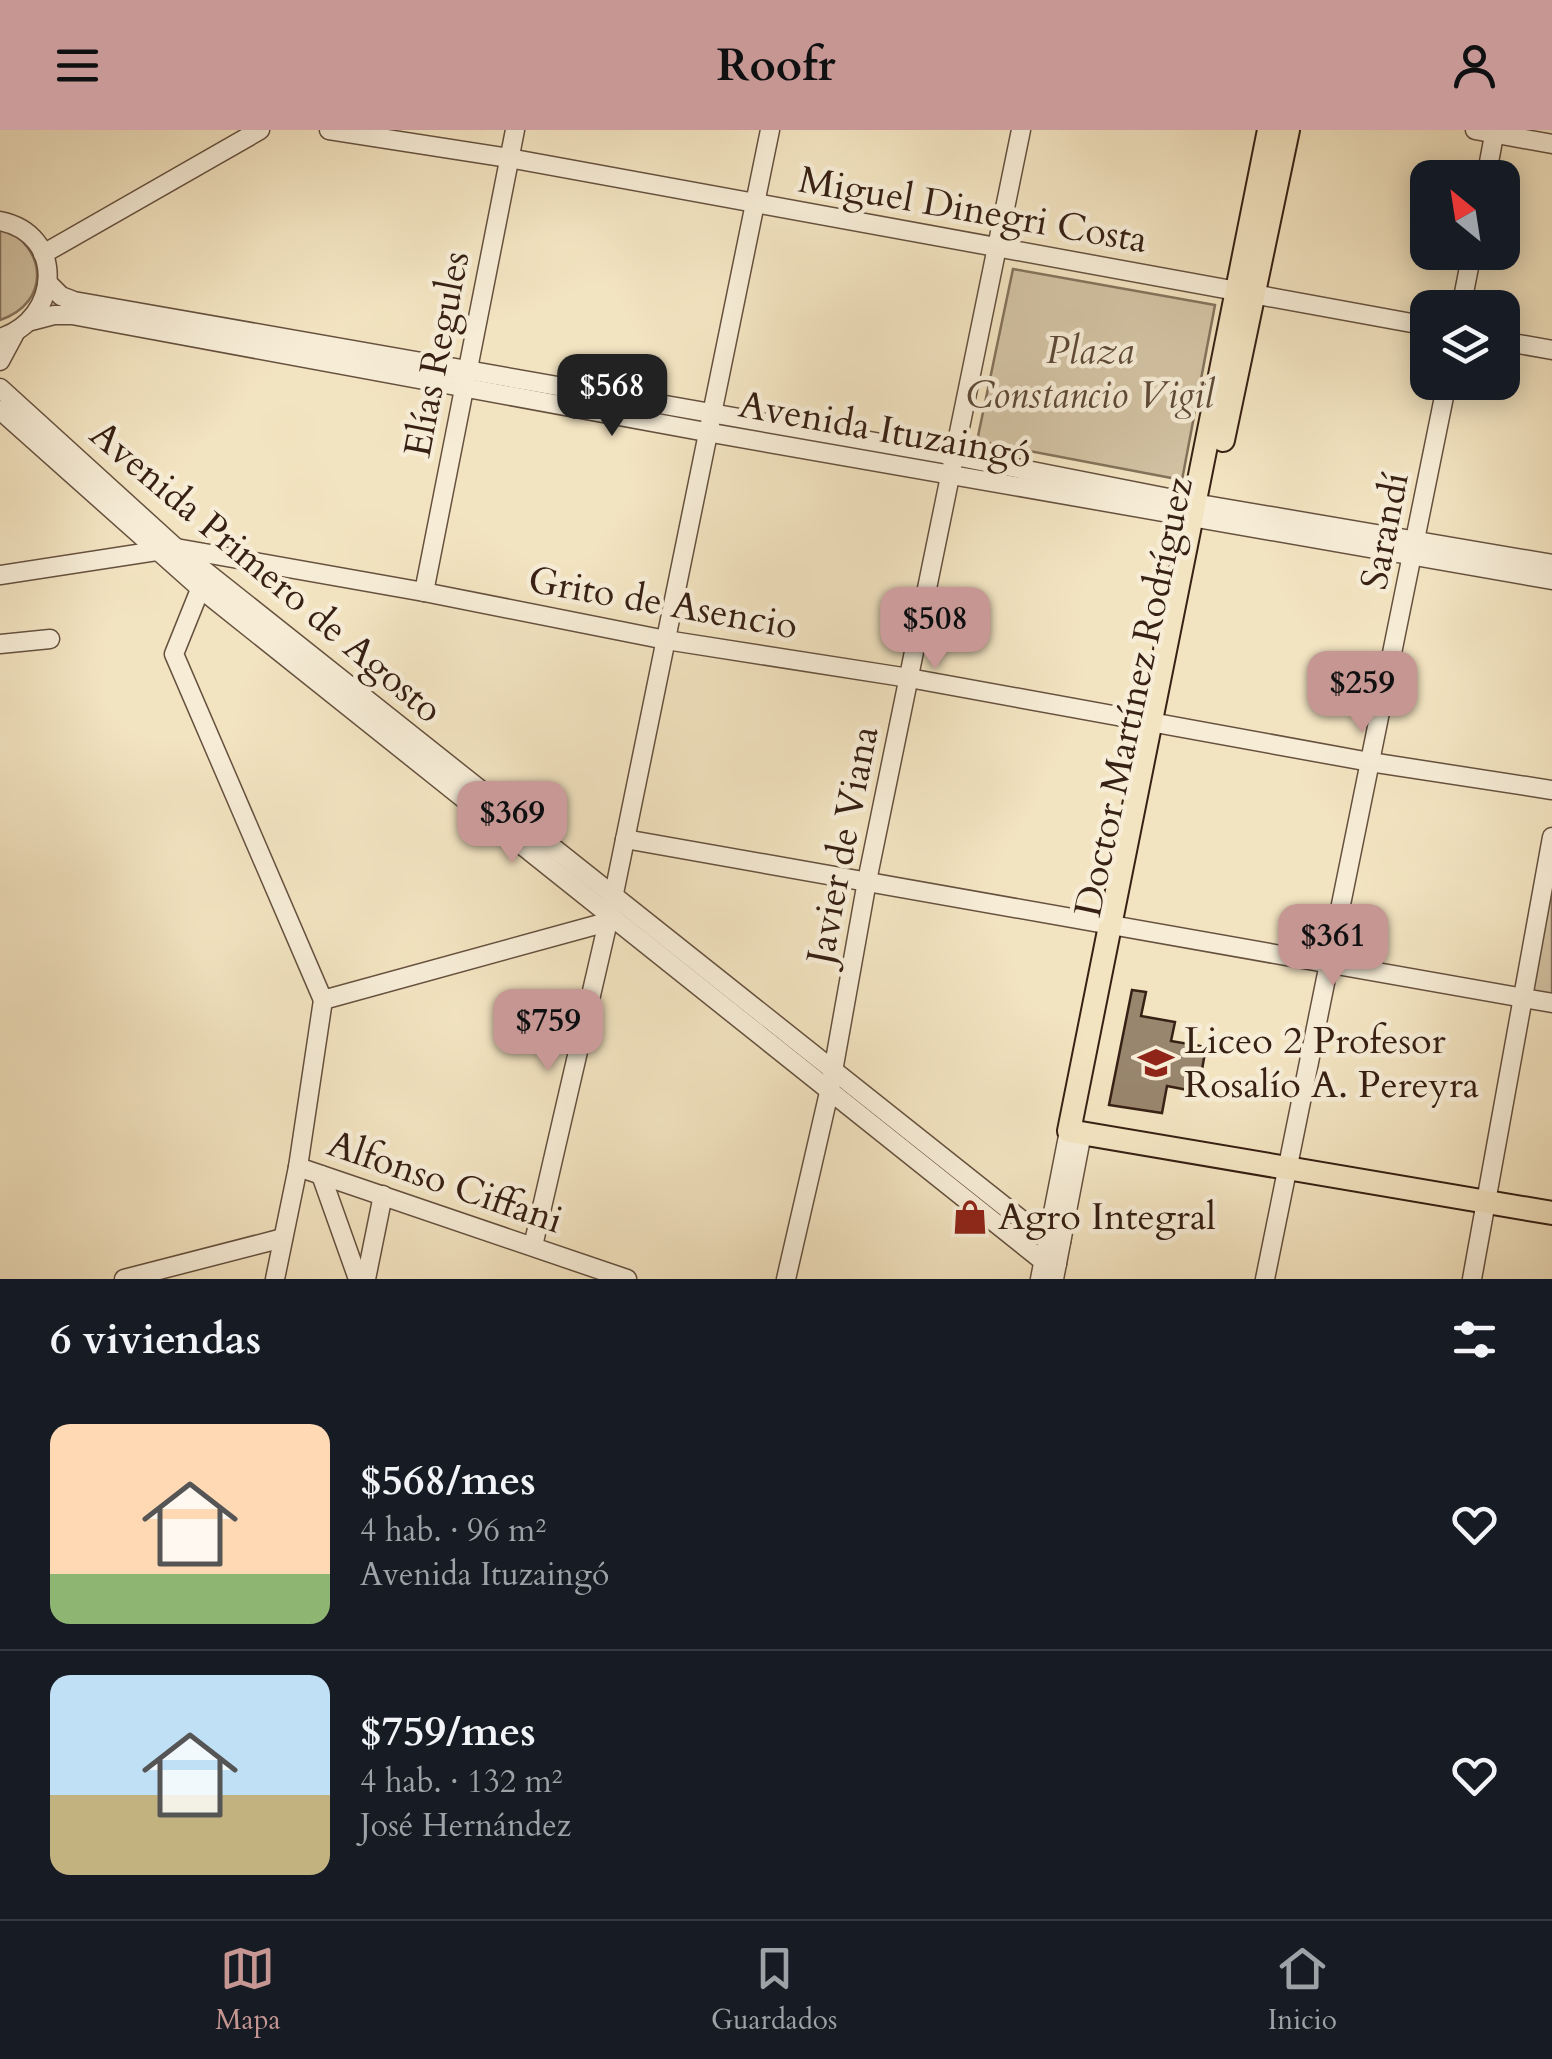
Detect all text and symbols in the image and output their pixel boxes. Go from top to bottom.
text: Roofr [716,35,836,96]
icon: menu [50,38,105,93]
icon: person [1447,38,1502,93]
street label: Miguel Dinegri Costa [795,154,1151,266]
north arrow [1410,160,1520,270]
map controls [1410,160,1520,400]
street label: Elías Regules [392,247,482,461]
button: layers [1410,290,1520,400]
park label: Plaza Constancio Vigil [966,325,1216,421]
pin: $568 [553,354,671,439]
text: $568 [579,364,645,408]
street label: Avenida Ituzaingó [735,379,1035,481]
street label: Avenida Primero de Agosto [79,409,453,735]
street label: Sarandí [1348,468,1422,594]
street label: Doctor Martínez Rodríguez [1062,472,1206,922]
street label: Grito de Asencio [524,554,802,652]
pin: $508 [876,587,994,672]
text: $508 [902,597,968,641]
pin: $259 [1303,651,1421,736]
text: $259 [1329,661,1395,705]
street label: Javier de Viana [794,722,892,973]
pin: $369 [453,781,571,866]
text: $369 [479,791,545,835]
pin: $361 [1274,904,1392,989]
text: $361 [1300,914,1366,958]
pin: $759 [489,989,607,1074]
text: $759 [515,999,581,1043]
place label: Liceo 2 Profesor Rosalío A. Pereyra [1184,1015,1479,1111]
school or university icon: Liceo 2 Profesor Rosalío A. Pereyra [1137,1044,1175,1082]
street label: Alfonso Ciffani [321,1118,569,1246]
place label: Agro Integral [998,1191,1216,1243]
shop icon: Agro Integral [951,1198,989,1236]
text: 6 viviendas [50,1311,261,1368]
icon: filters [1447,1312,1502,1367]
text: $568/mes [360,1452,536,1509]
icon: home [130,1464,250,1584]
icon: heart [1447,1497,1502,1552]
text: 4 hab. · 96 m² [360,1509,546,1553]
text: Avenida Ituzaingó [360,1553,609,1597]
text: $759/mes [360,1703,536,1760]
icon: home [130,1715,250,1835]
icon: heart [1447,1748,1502,1803]
text: 4 hab. · 132 m² [360,1760,563,1804]
text: José Hernández [360,1804,571,1848]
tab: Mapa [215,1941,281,2039]
tab: Guardados [711,1941,837,2039]
tab: Inicio [1268,1941,1337,2039]

